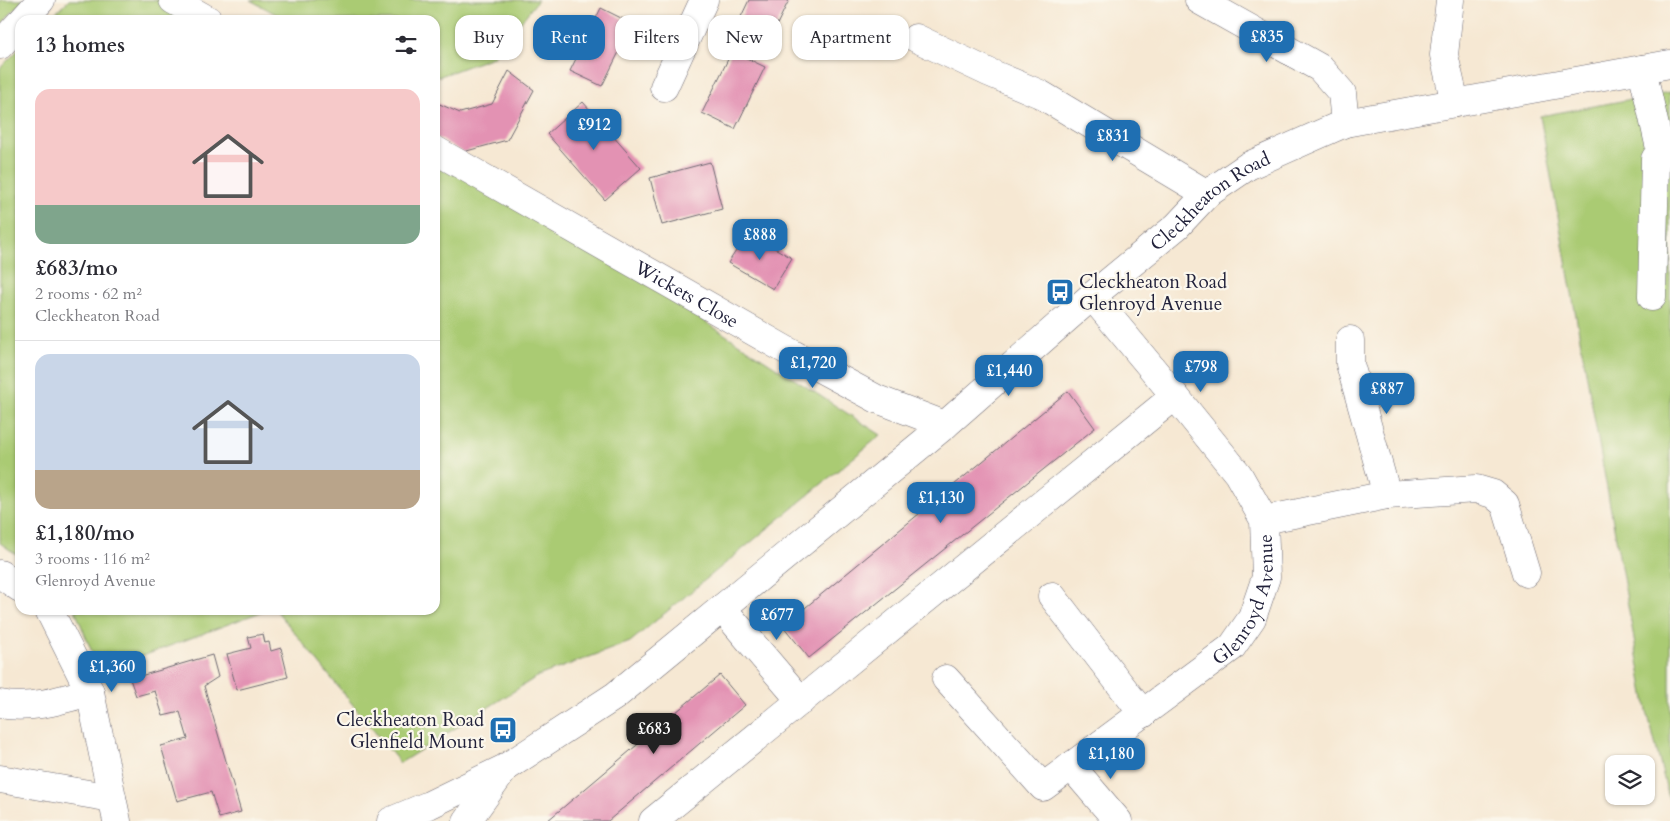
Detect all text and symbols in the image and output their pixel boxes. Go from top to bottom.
chip: Buy [455,15,523,60]
chip: Rent [533,15,605,60]
chip: Filters [615,15,698,60]
chip: New [708,15,782,60]
chip: Apartment [792,15,909,60]
pin: £835 [1237,20,1297,63]
text: £835 [1250,26,1284,48]
text: 13 homes [35,31,125,60]
icon: filters [392,31,420,59]
pin: £912 [564,108,624,151]
text: £912 [577,114,611,136]
pin: £831 [1083,120,1143,162]
icon: home [183,121,273,211]
text: £831 [1096,125,1130,147]
street label: Cleckheaton Road [1145,146,1274,257]
pin: £888 [730,218,790,261]
text: £888 [743,224,777,246]
text: £683/mo [35,254,118,283]
street label: Wickets Close [629,254,743,334]
place label: Cleckheaton Road Glenroyd Avenue [1079,269,1227,317]
bus stop icon: Cleckheaton Road Glenroyd Avenue [1045,277,1075,307]
text: 2 rooms · 62 m² [35,283,142,305]
text: Cleckheaton Road [35,305,160,327]
pin: £1,720 [772,346,854,389]
pin: £798 [1171,350,1231,393]
text: £1,720 [790,352,836,374]
pin: £1,440 [968,354,1050,397]
text: £798 [1184,356,1218,378]
text: £1,440 [986,360,1032,382]
pin: £887 [1357,372,1417,415]
text: £887 [1370,378,1404,400]
icon: home [183,387,273,477]
pin: £1,130 [900,482,982,524]
text: £1,130 [918,487,964,509]
text: £1,180/mo [35,519,135,548]
street label: Glenroyd Avenue [1207,534,1281,671]
text: 3 rooms · 116 m² [35,548,150,570]
text: Glenroyd Avenue [35,570,156,592]
pin: £677 [747,598,807,641]
text: £677 [760,604,794,626]
pin: £1,360 [71,650,153,693]
text: £1,360 [89,656,135,678]
place label: Cleckheaton Road Glenfield Mount [336,707,484,755]
pin: £683 [624,712,684,755]
bus stop icon: Cleckheaton Road Glenfield Mount [488,715,518,745]
text: £683 [637,718,671,740]
pin: £1,180 [1070,738,1152,780]
text: £1,180 [1088,743,1134,765]
map controls [1605,755,1655,805]
button: layers [1605,755,1655,805]

